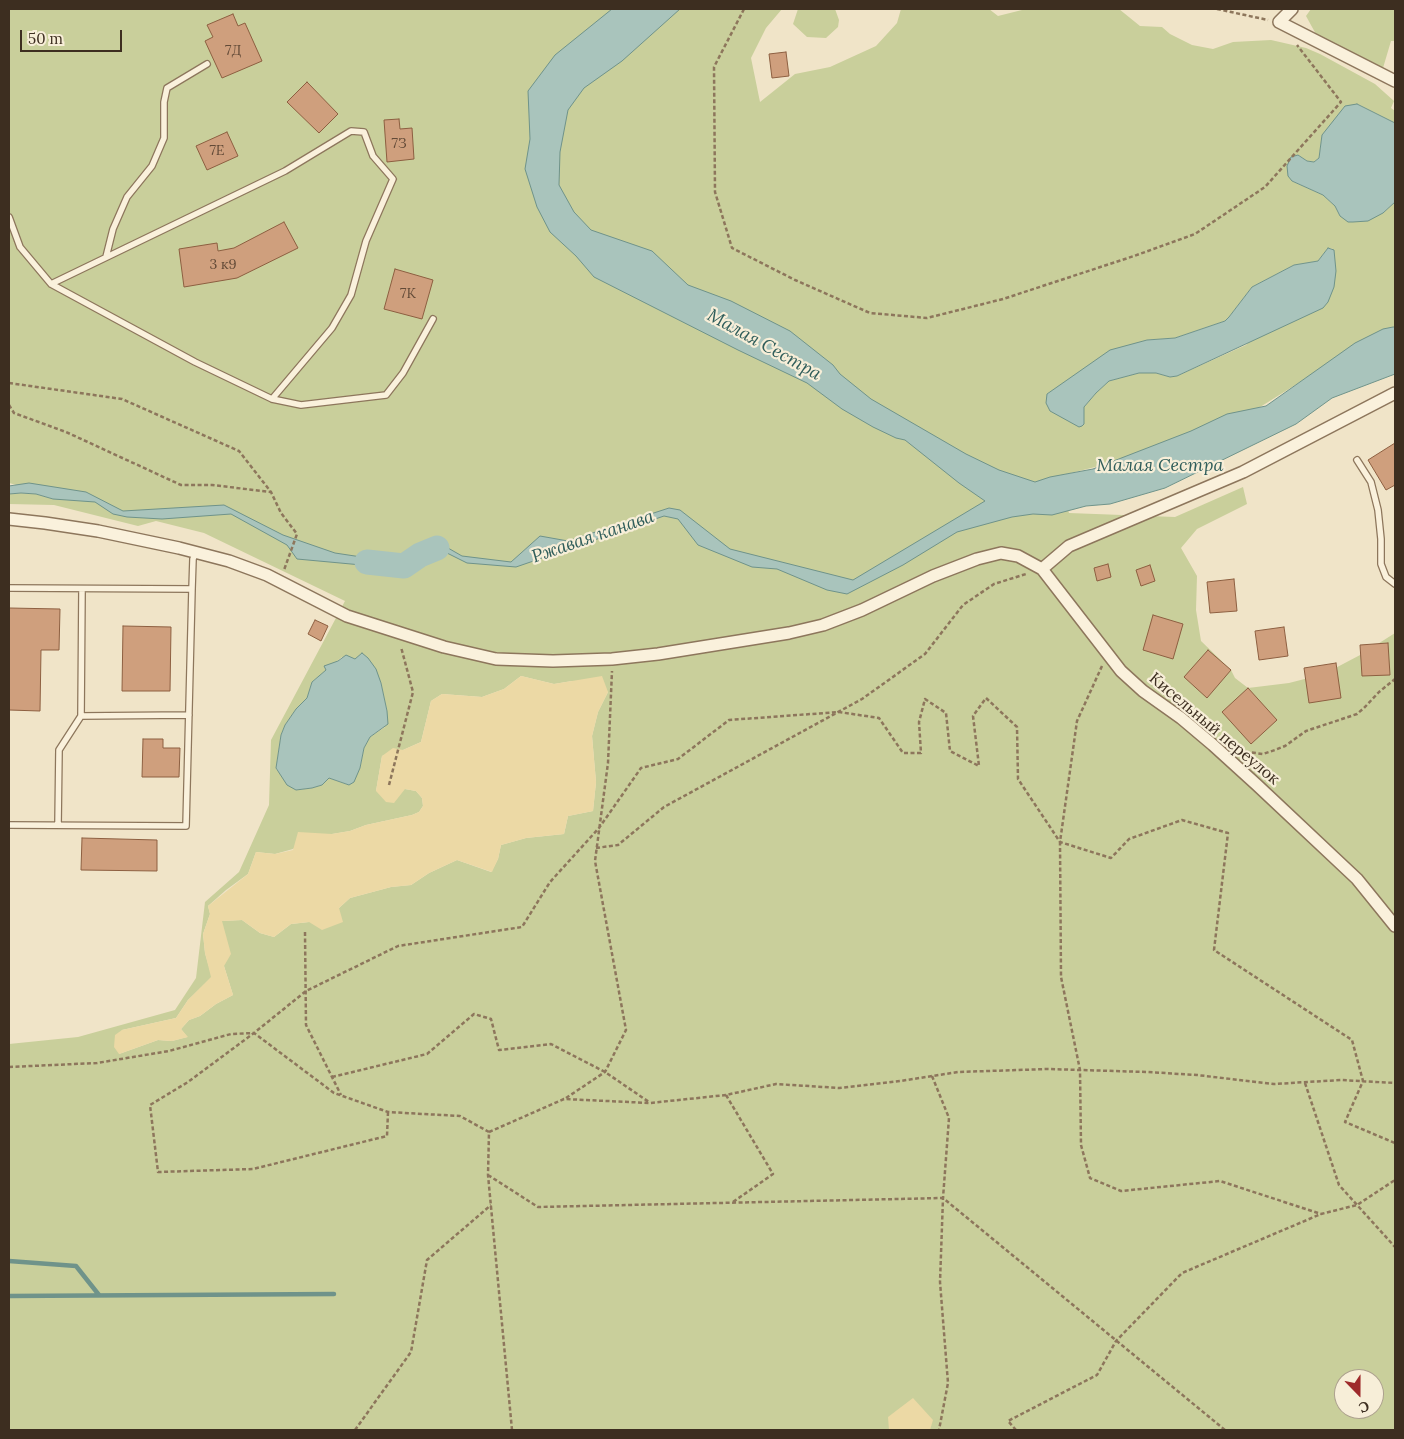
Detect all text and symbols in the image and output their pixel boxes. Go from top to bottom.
scale bar [22,20,125,52]
text: 50 m [28,29,63,48]
house number: 7Д [225,43,241,59]
house number: 7З [391,136,407,152]
house number: 7Е [209,143,225,159]
house number: 3 к9 [209,257,237,273]
house number: 7К [400,286,416,302]
water label: Малая Сестра [703,305,825,385]
water label: Малая Сестра [1097,455,1223,477]
water label: Ржавая канава [529,506,657,568]
street label: Кисельный переулок [1145,669,1283,789]
north arrow [1334,1369,1384,1419]
text: С [1356,1397,1372,1417]

